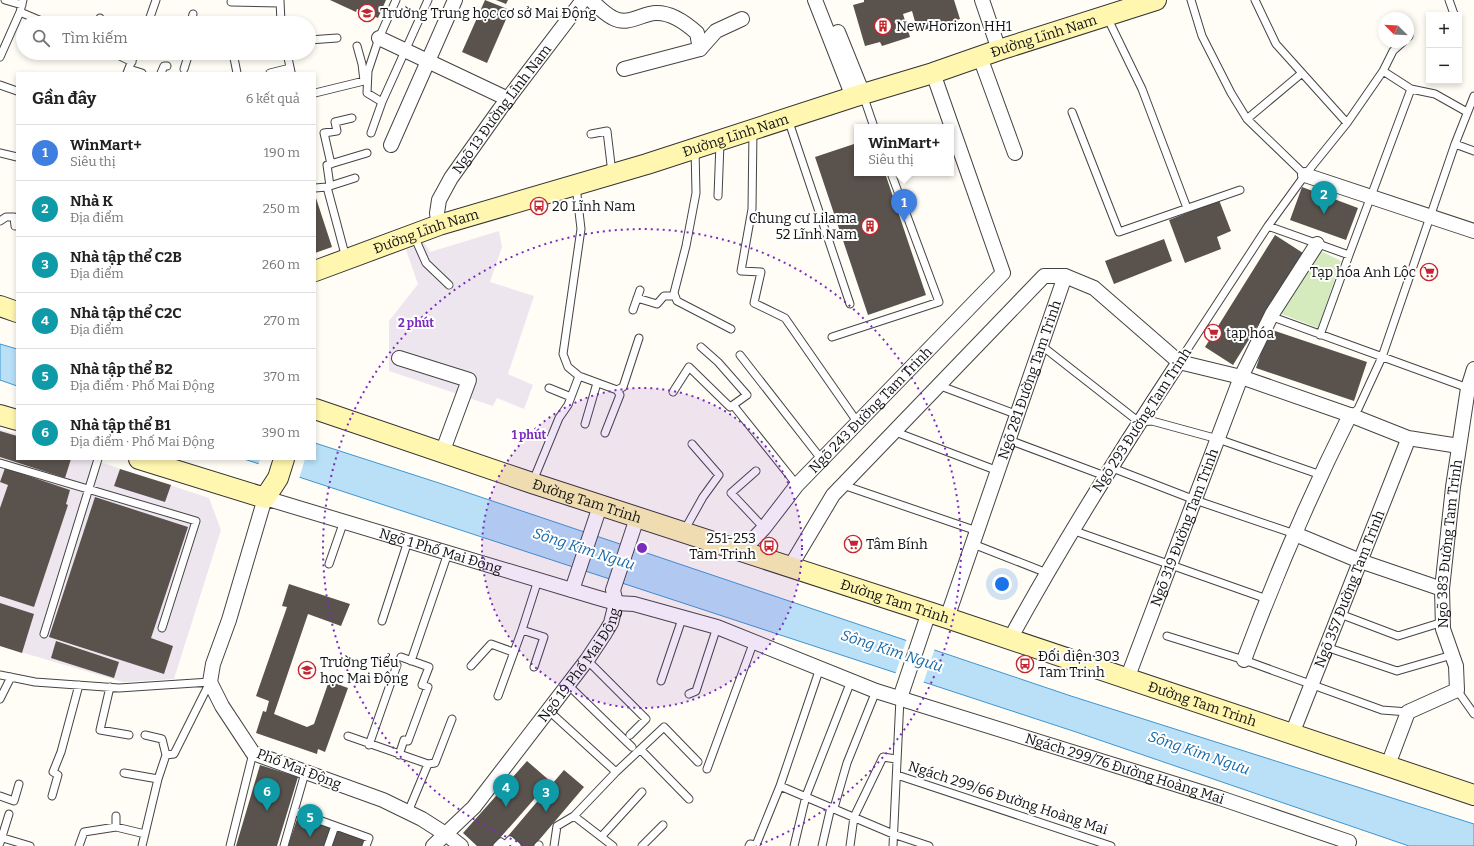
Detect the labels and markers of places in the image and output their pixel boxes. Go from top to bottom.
school or university icon: Trường Trung học cơ sở Mai Động [357,3,377,23]
place label: Trường Trung học cơ sở Mai Động [380,5,596,22]
building icon: New Horizon HH1 [873,16,893,36]
place label: New Horizon HH1 [896,18,1012,35]
pin: 2 [1311,181,1337,214]
pin: 1 [891,189,917,222]
bus stop icon: 20 Lĩnh Nam [529,196,549,216]
place label: 20 Lĩnh Nam [552,198,636,215]
place label: Chung cư Lilama 52 Lĩnh Nam [749,210,858,243]
building icon: Chung cư Lilama 52 Lĩnh Nam [860,216,880,236]
supermarket icon: Tạp hóa Anh Lộc [1419,262,1439,282]
place label: Tạp hóa Anh Lộc [1310,264,1416,281]
supermarket icon: tạp hóa [1203,323,1223,343]
place label: tạp hóa [1226,325,1275,342]
place label: 251-253 Tam Trinh [689,530,756,563]
supermarket icon: Tâm Bính [843,534,863,554]
bus stop icon: 251-253 Tam Trinh [759,536,779,556]
place label: Tâm Bính [866,536,928,553]
centre of rings [635,541,649,555]
place label: Đối diện 303 Tam Trinh [1038,647,1120,681]
place label: Trường Tiểu học Mai Động [320,653,408,687]
bus stop icon: Đối diện 303 Tam Trinh [1015,654,1035,674]
school or university icon: Trường Tiểu học Mai Động [297,660,317,680]
pin: 4 [493,774,519,807]
pin: 6 [254,778,280,811]
pin: 3 [533,779,559,812]
pin: 5 [297,804,323,837]

